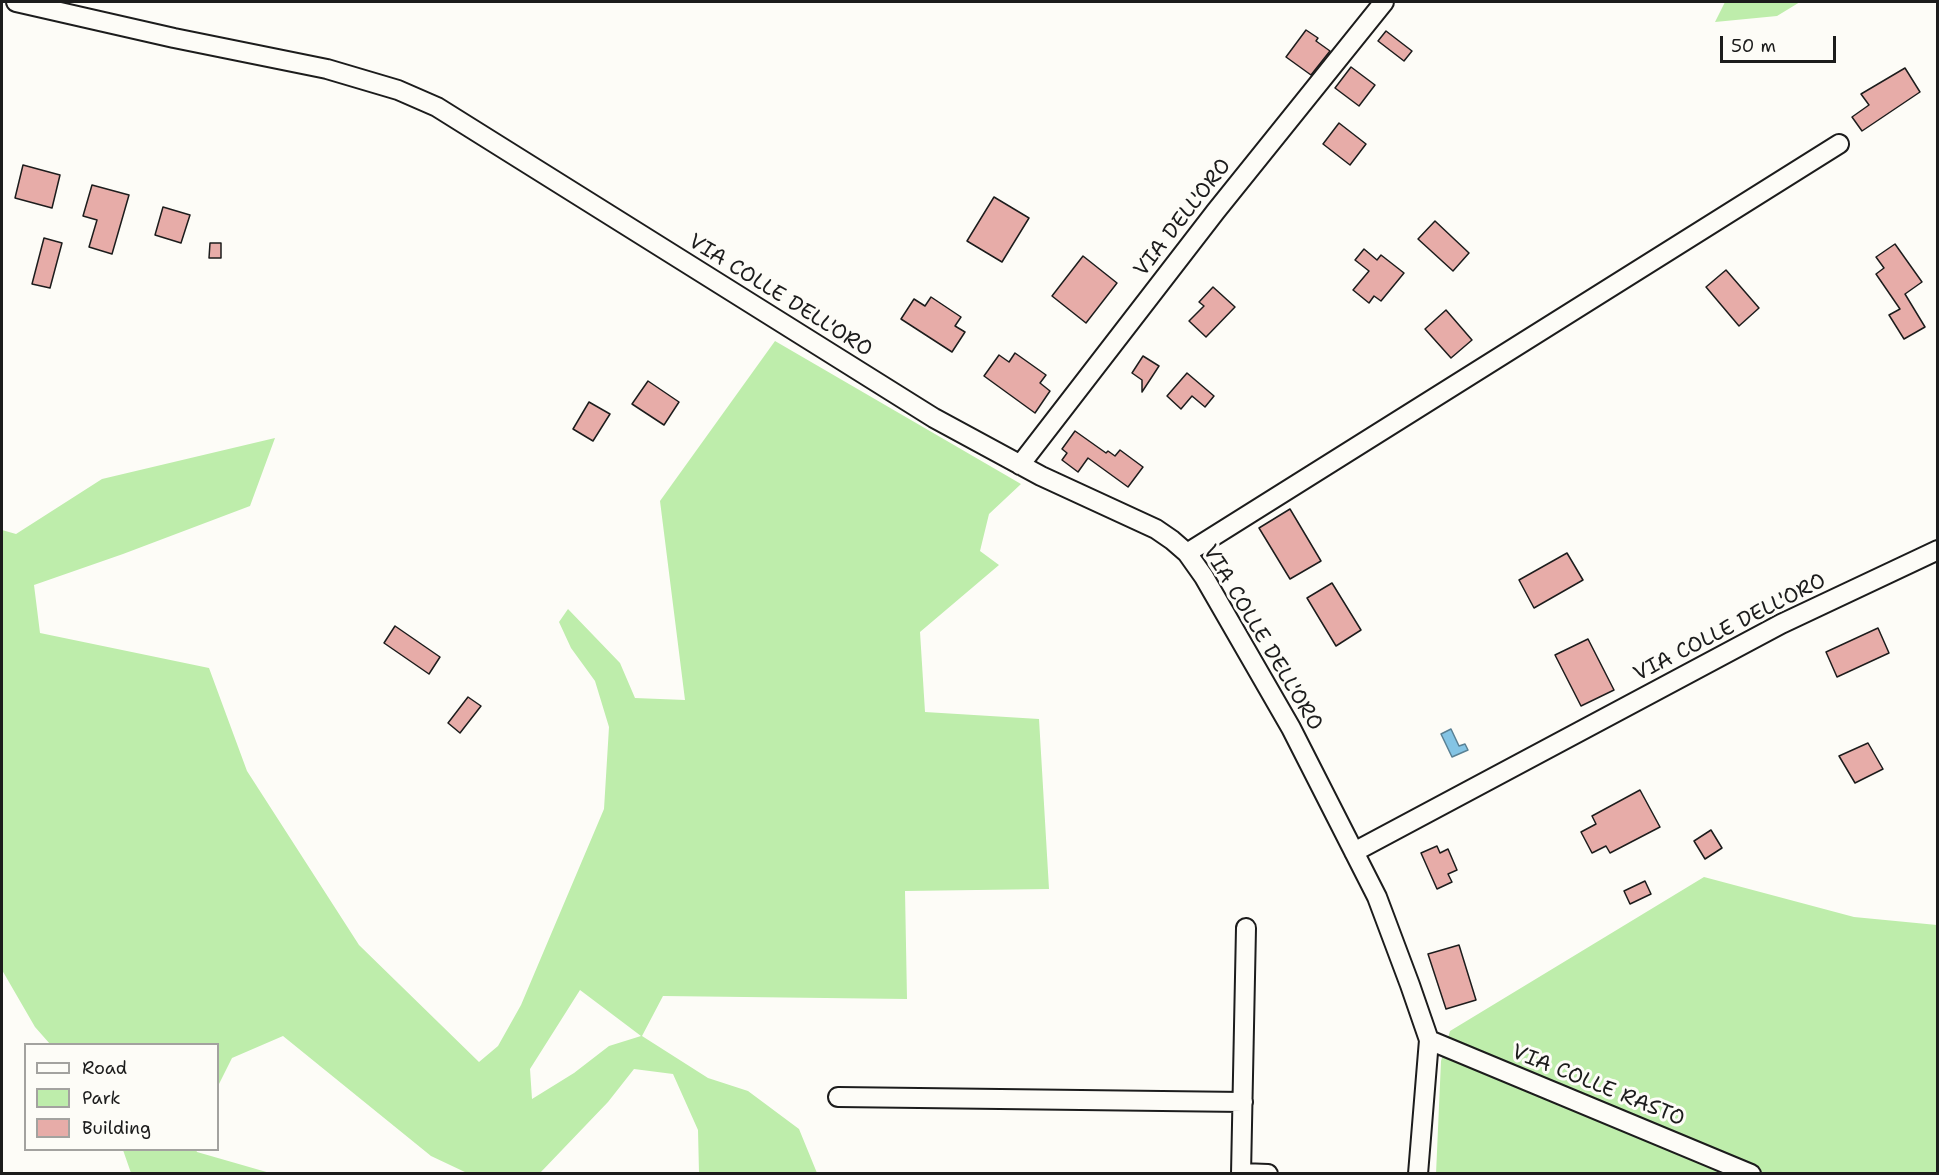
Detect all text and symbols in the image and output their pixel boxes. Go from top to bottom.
scale bar [1723,24,1838,62]
text: 50 m [1731,34,1776,58]
street label: VIA DELL'ORO [1129,154,1237,282]
street label: VIA COLLE DELL'ORO [683,229,877,363]
street label: VIA COLLE DELL'ORO [1197,541,1327,735]
street label: VIA COLLE DELL'ORO [1630,569,1830,687]
street label: VIA COLLE RASTO [1508,1040,1688,1132]
legend [24,1043,219,1151]
text: Road [82,1056,127,1080]
text: Park [82,1086,121,1110]
text: Building [82,1116,151,1140]

